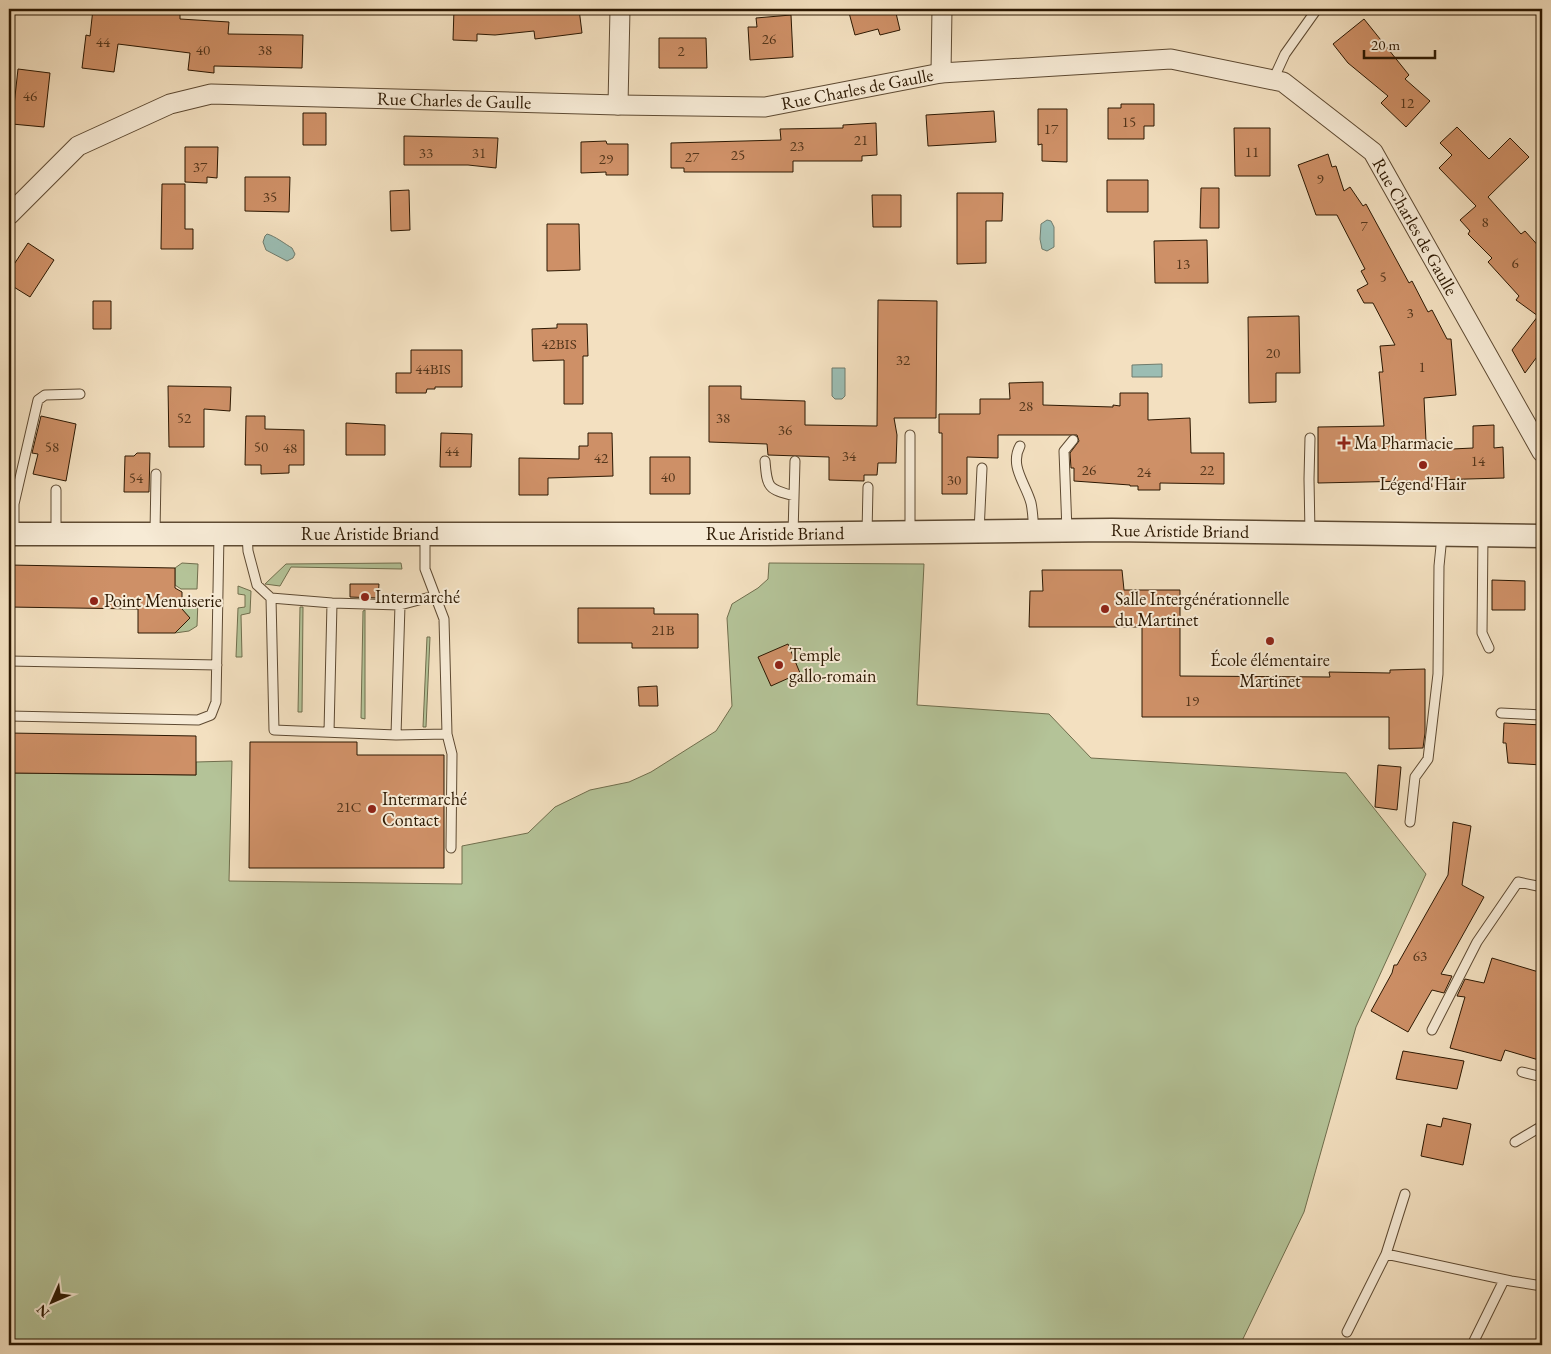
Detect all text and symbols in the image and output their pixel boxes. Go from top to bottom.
scale bar [1364,28,1435,60]
house number: 26 [762,29,776,48]
house number: 44 [96,32,111,51]
text: 20 m [1371,35,1400,54]
house number: 40 [196,40,210,59]
house number: 38 [258,40,272,59]
house number: 2 [677,41,685,60]
street label: Rue Charles de Gaulle [779,63,935,115]
house number: 46 [23,86,37,105]
street label: Rue Charles de Gaulle [377,86,531,114]
house number: 12 [1400,93,1415,112]
house number: 15 [1122,112,1136,131]
house number: 17 [1044,119,1059,138]
house number: 21 [854,130,868,149]
house number: 23 [790,136,804,155]
house number: 11 [1245,142,1259,161]
house number: 33 [419,143,433,162]
house number: 31 [472,143,486,162]
house number: 25 [731,145,745,164]
house number: 27 [685,147,700,166]
house number: 29 [599,149,613,168]
street label: Rue Charles de Gaulle [1368,154,1463,299]
house number: 37 [193,157,208,176]
house number: 9 [1316,169,1324,188]
house number: 35 [263,187,277,206]
house number: 8 [1481,212,1489,231]
house number: 7 [1360,216,1368,235]
house number: 6 [1511,253,1519,272]
house number: 13 [1176,254,1190,273]
house number: 5 [1379,267,1387,286]
house number: 3 [1406,303,1414,322]
house number: 42BIS [541,334,577,353]
house number: 20 [1266,343,1280,362]
house number: 32 [896,350,911,369]
house number: 1 [1418,357,1426,376]
house number: 44BIS [415,359,451,378]
house number: 28 [1019,396,1033,415]
house number: 52 [177,408,192,427]
house number: 38 [716,408,730,427]
house number: 36 [778,420,792,439]
place label: Ma Pharmacie [1354,431,1453,454]
house number: 58 [45,437,59,456]
house number: 50 [254,437,268,456]
marker: Ma Pharmacie [1338,437,1350,449]
house number: 48 [283,438,297,457]
house number: 44 [445,441,460,460]
house number: 34 [842,446,857,465]
house number: 42 [594,448,609,467]
house number: 14 [1471,451,1486,470]
marker: Légend'Hair [1417,459,1429,471]
house number: 26 [1082,460,1096,479]
house number: 22 [1200,460,1215,479]
house number: 24 [1137,462,1152,481]
house number: 40 [661,467,675,486]
house number: 54 [129,468,144,487]
house number: 30 [947,470,961,489]
place label: Légend'Hair [1380,472,1466,495]
street label: Rue Aristide Briand [1111,518,1250,543]
street label: Rue Aristide Briand [706,521,845,545]
street label: Rue Aristide Briand [301,522,440,545]
place label: Intermarché [375,585,460,608]
place label: Salle Intergénérationnelle du Martinet [1115,587,1289,631]
place label: Point Menuiserie [104,589,222,612]
marker: Intermarché [359,591,371,603]
marker: Point Menuiserie [88,595,100,607]
marker: Salle Intergénérationnelle du Martinet [1099,603,1111,615]
house number: 21B [651,620,675,639]
marker: École élémentaire Martinet [1264,635,1276,647]
place label: Temple gallo-romain [789,643,877,687]
place label: École élémentaire Martinet [1210,648,1330,692]
marker: Temple gallo-romain [773,659,785,671]
house number: 19 [1185,691,1199,710]
place label: Intermarché Contact [382,787,467,831]
house number: 21C [336,797,362,816]
marker: Intermarché Contact [366,803,378,815]
house number: 63 [1413,946,1427,965]
north arrow [28,1276,78,1326]
text: N [32,1300,53,1322]

